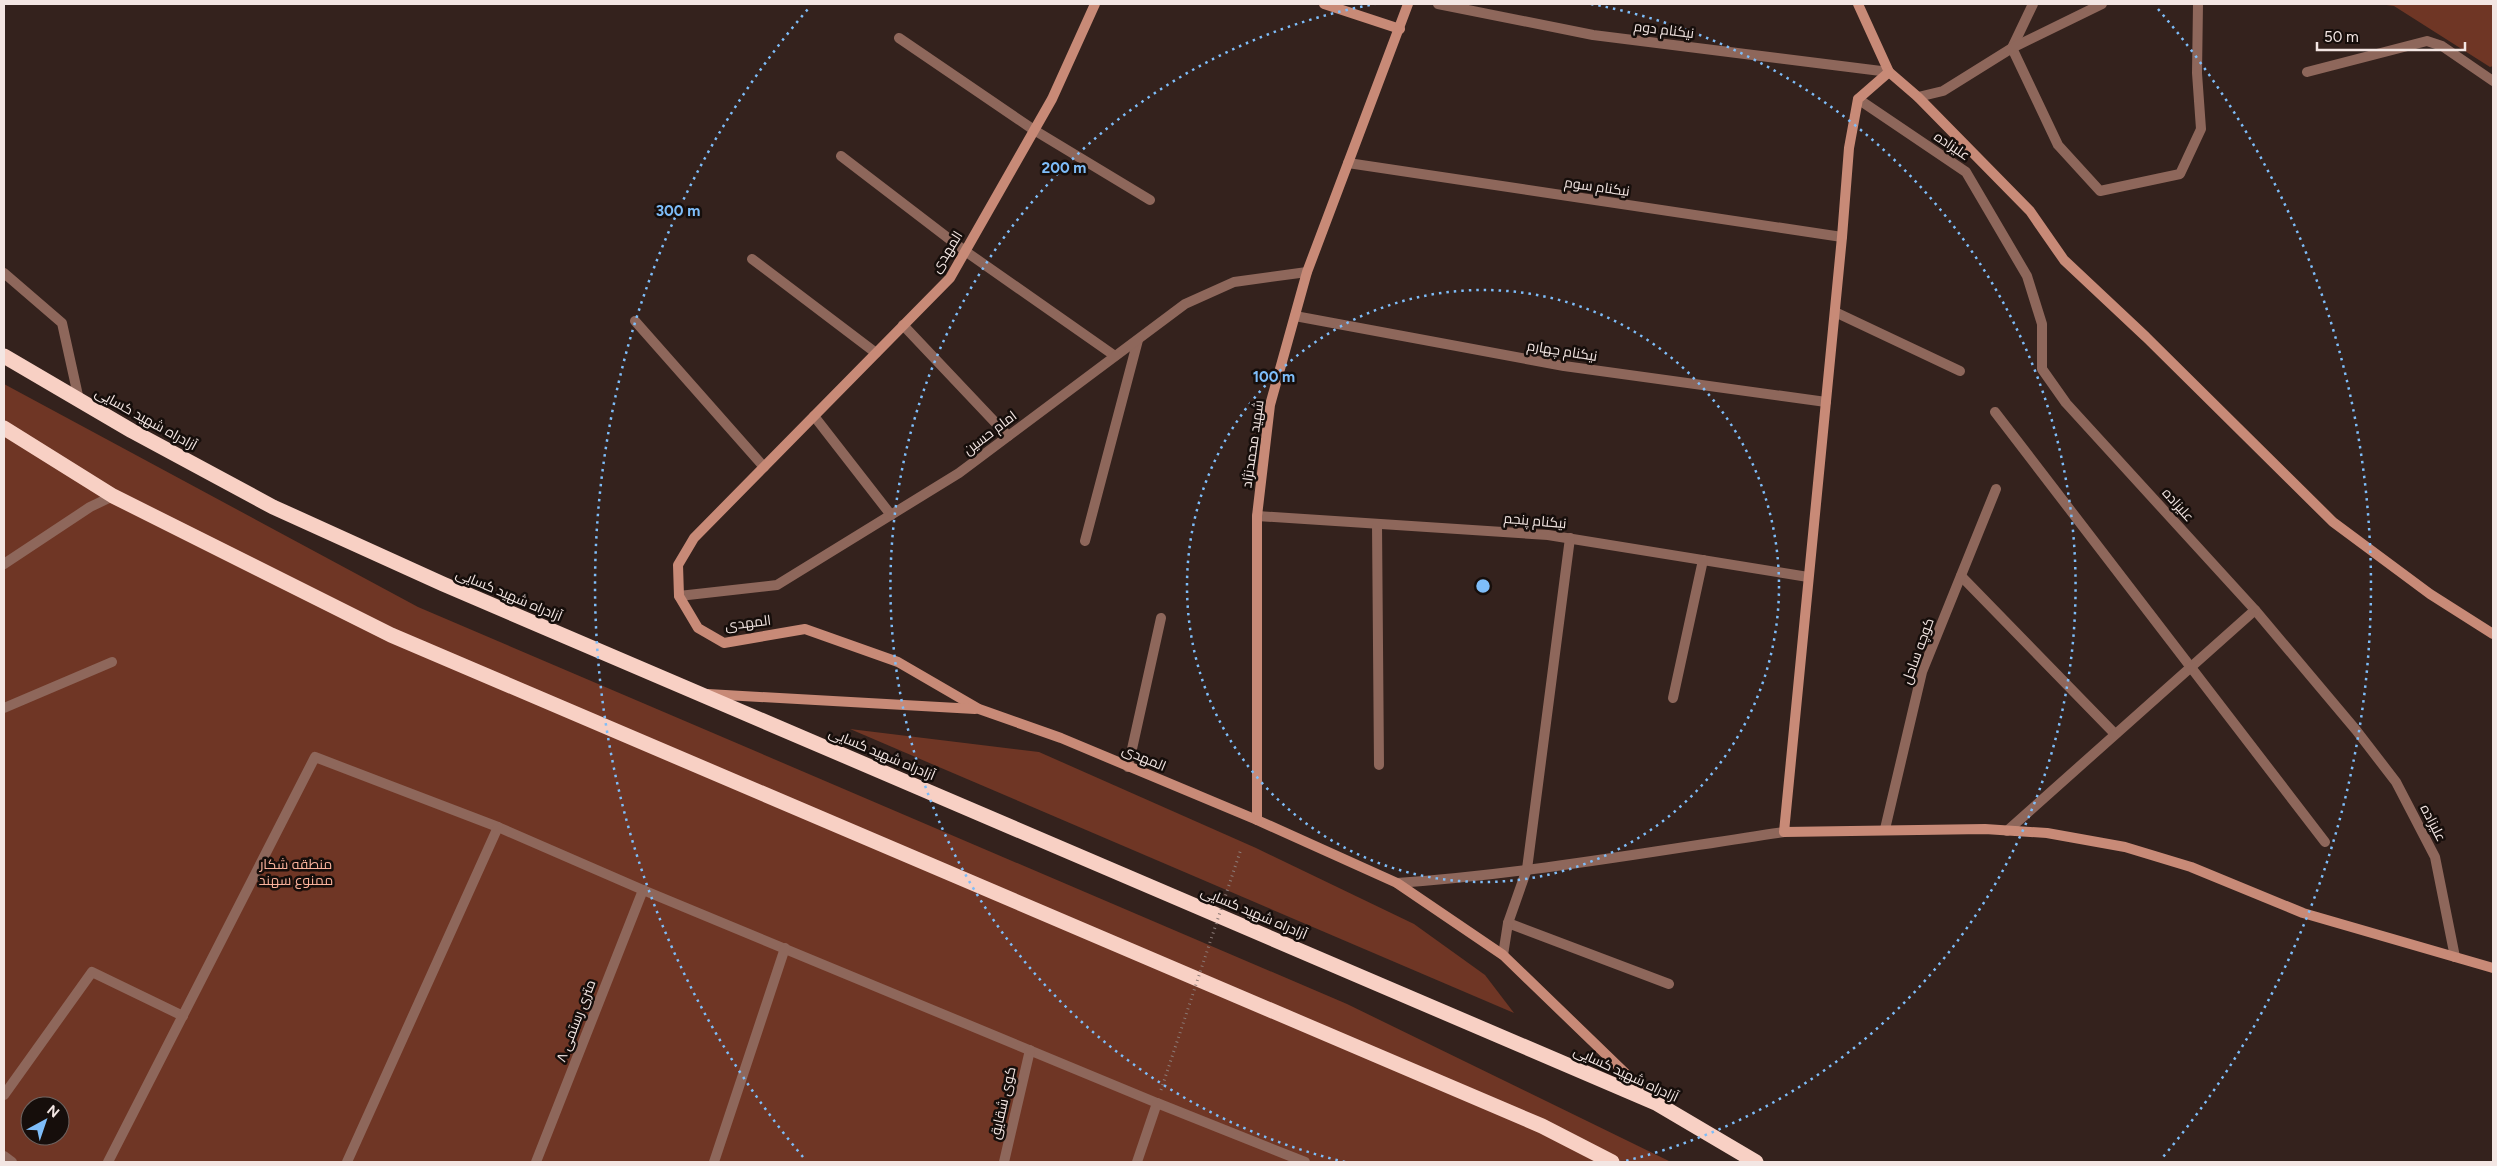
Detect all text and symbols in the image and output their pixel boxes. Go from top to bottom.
street label: نیکنام دوم [1633,18,1695,43]
scale bar [2317,20,2464,52]
text: 50 m [2324,28,2359,46]
street label: علیزاده [1931,128,1973,164]
text: 200 m [1042,159,1086,177]
street label: نیکنام سوم [1563,174,1631,201]
text: 300 m [656,202,700,220]
street label: المهدی [928,228,966,276]
street label: نیکنام چهارم [1525,337,1598,366]
text: 100 m [1253,368,1295,386]
street label: آزادراه شهید کسایی [92,384,200,454]
street label: شهید محمدنژاد [1238,399,1268,489]
street label: امام حسین [960,407,1021,459]
street label: علیزاده [2158,485,2198,525]
street label: نیکنام پنجم [1503,510,1567,533]
street label: آزادراه شهید کسایی [453,565,565,625]
centre of rings [1474,577,1492,595]
street label: المهدی [724,612,772,634]
street label: کوچه ساحل [1898,615,1939,687]
street label: آزادراه شهید کسایی [826,724,938,784]
street label: المهدی [1119,741,1169,775]
street label: علیزاده [2416,801,2450,845]
park label: منطقه شکار ممنوع سهند [259,856,333,889]
street label: آزادراه شهید کسایی [1198,883,1310,943]
street label: ۸ متری رستمی [553,977,599,1065]
street label: آزادراه شهید کسایی [1571,1042,1681,1106]
street label: کوی شقایق [986,1065,1020,1141]
north arrow [20,1096,70,1146]
text: N [43,1101,63,1121]

